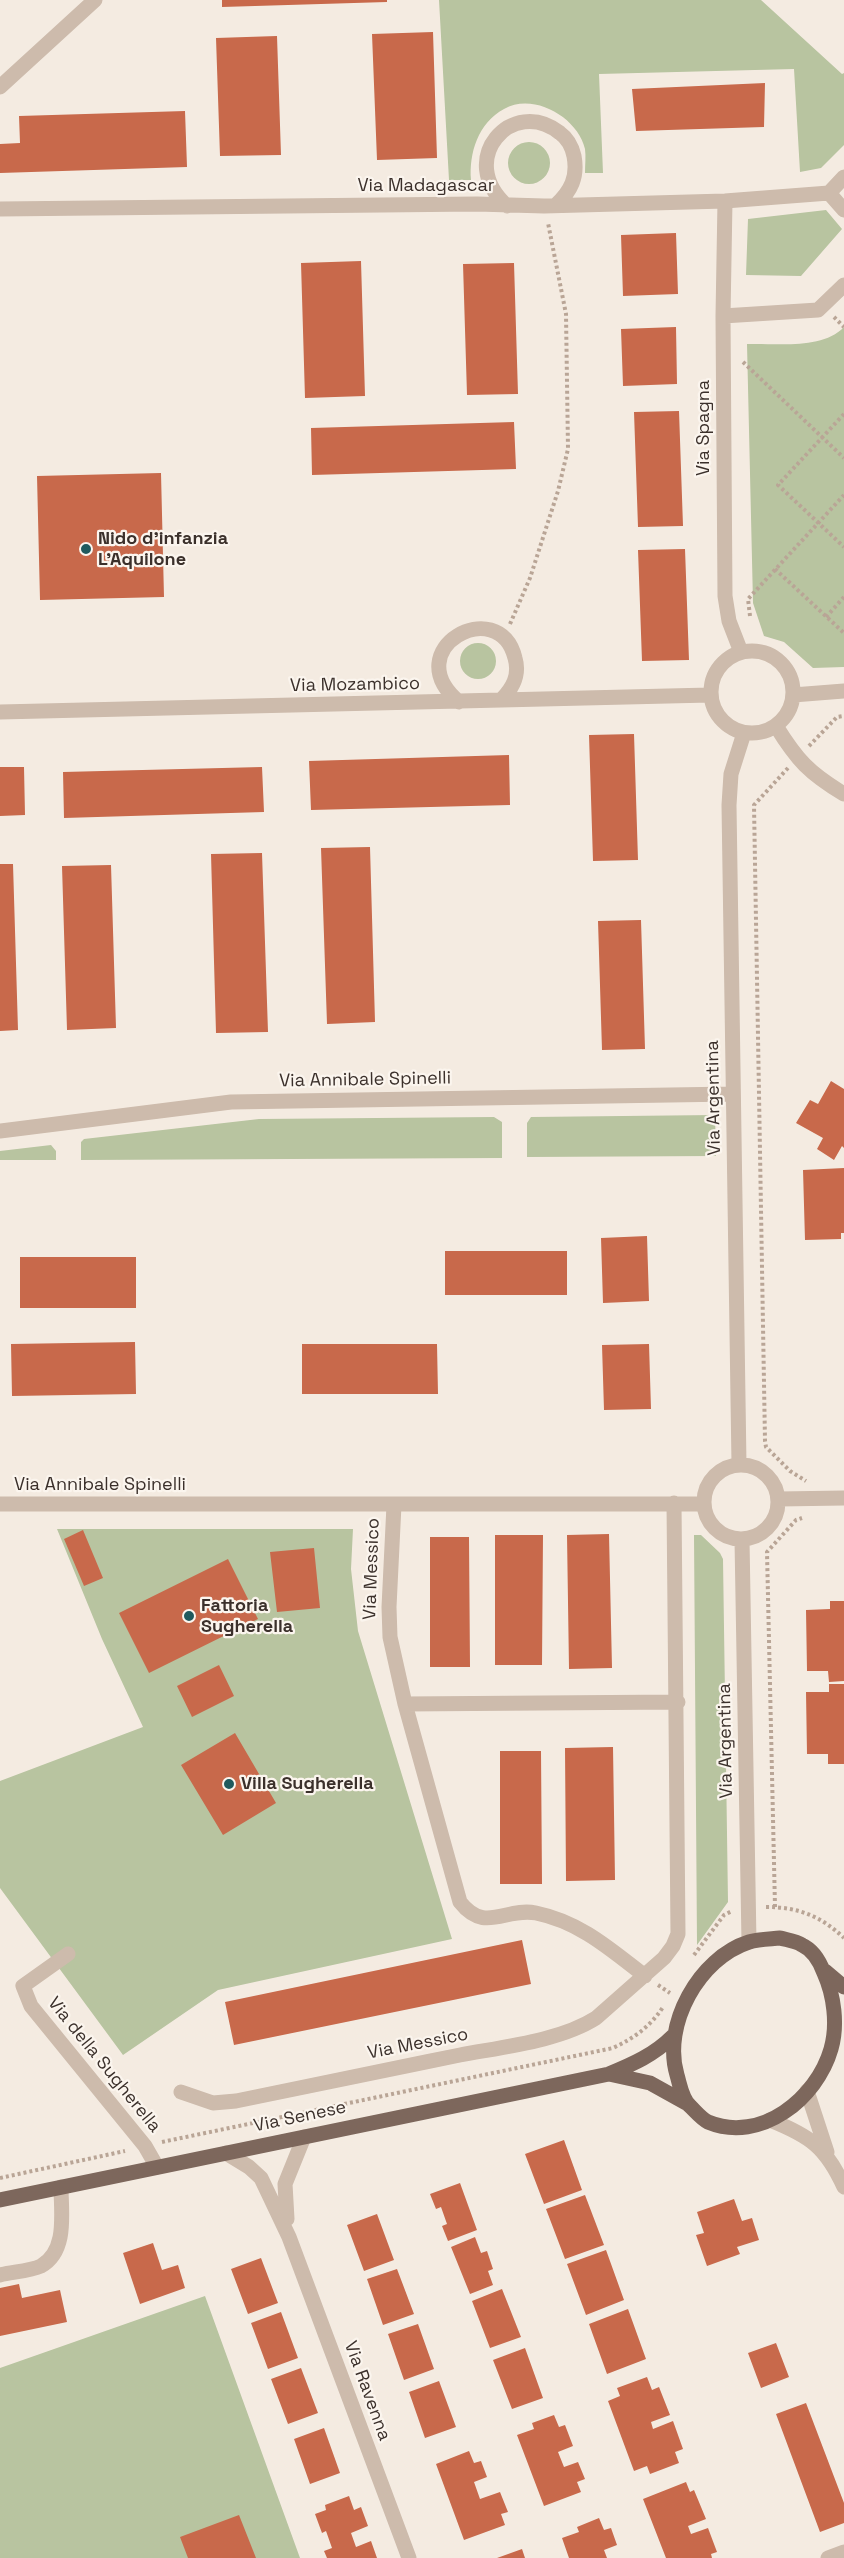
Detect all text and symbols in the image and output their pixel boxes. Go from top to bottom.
street label: Via Madagascar [357,175,495,197]
street label: Via Spagna [693,380,715,476]
place label: Nido d'infanzia L'Aquilone [98,528,228,570]
marker: Nido d'infanzia L'Aquilone [79,542,93,556]
street label: Via Mozambico [290,673,420,697]
street label: Via Argentina [702,1040,726,1156]
street label: Via Annibale Spinelli [279,1068,451,1092]
street label: Via Annibale Spinelli [14,1474,186,1496]
street label: Via Messico [359,1518,385,1620]
place label: Fattoria Sugherella [201,1595,293,1638]
marker: Fattoria Sugherella [182,1609,196,1623]
street label: Via Argentina [714,1683,738,1799]
place label: Villa Sugherella [241,1773,374,1795]
marker: Villa Sugherella [222,1777,236,1791]
street label: Via della Sugherella [43,1993,165,2137]
street label: Via Messico [366,2024,470,2064]
street label: Via Senese [252,2097,348,2137]
street label: Via Ravenna [339,2338,395,2444]

